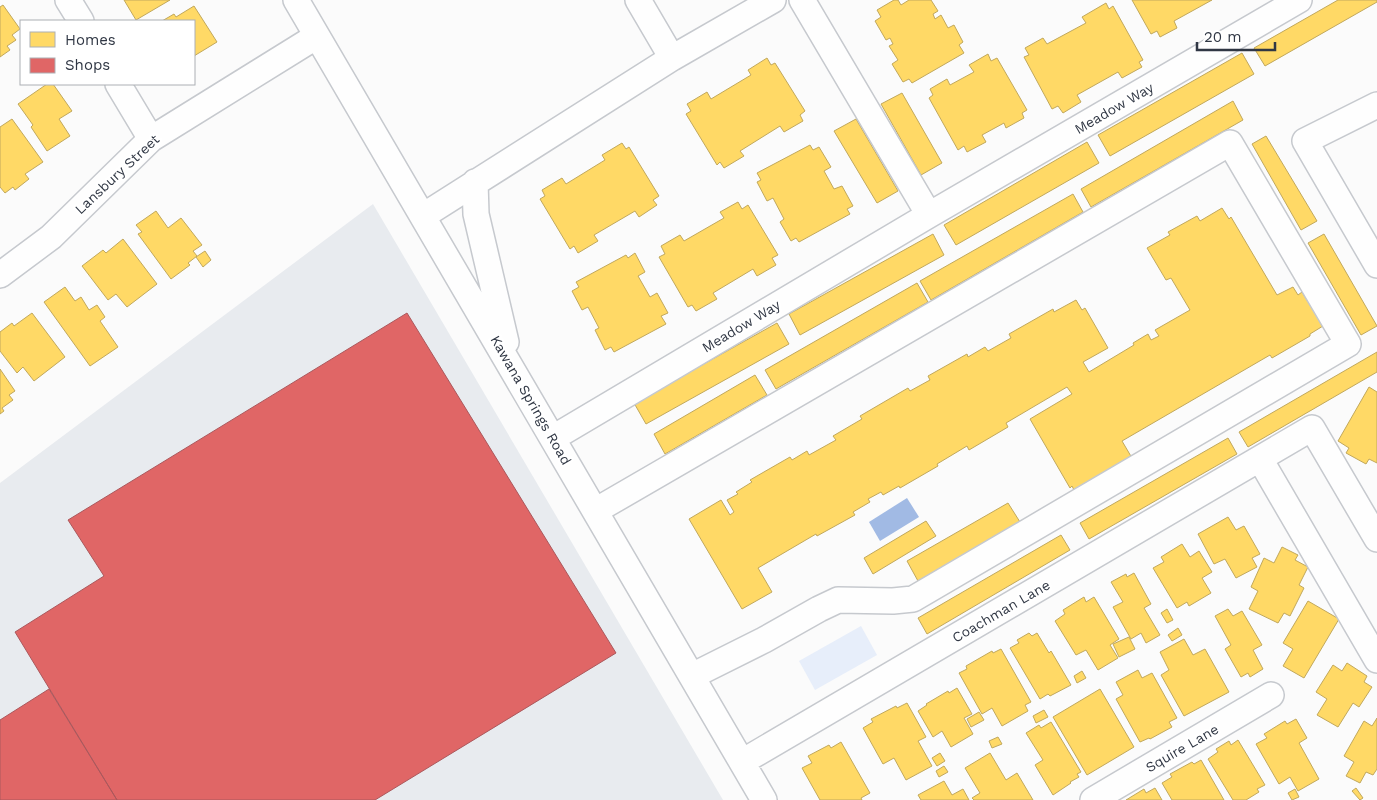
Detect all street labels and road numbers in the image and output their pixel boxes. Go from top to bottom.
street label: Meadow Way [1072,79,1157,137]
street label: Lansbury Street [72,131,163,217]
street label: Meadow Way [699,296,784,356]
street label: Kawana Springs Road [487,332,575,468]
street label: Coachman Lane [949,577,1053,645]
street label: Squire Lane [1143,721,1221,775]

